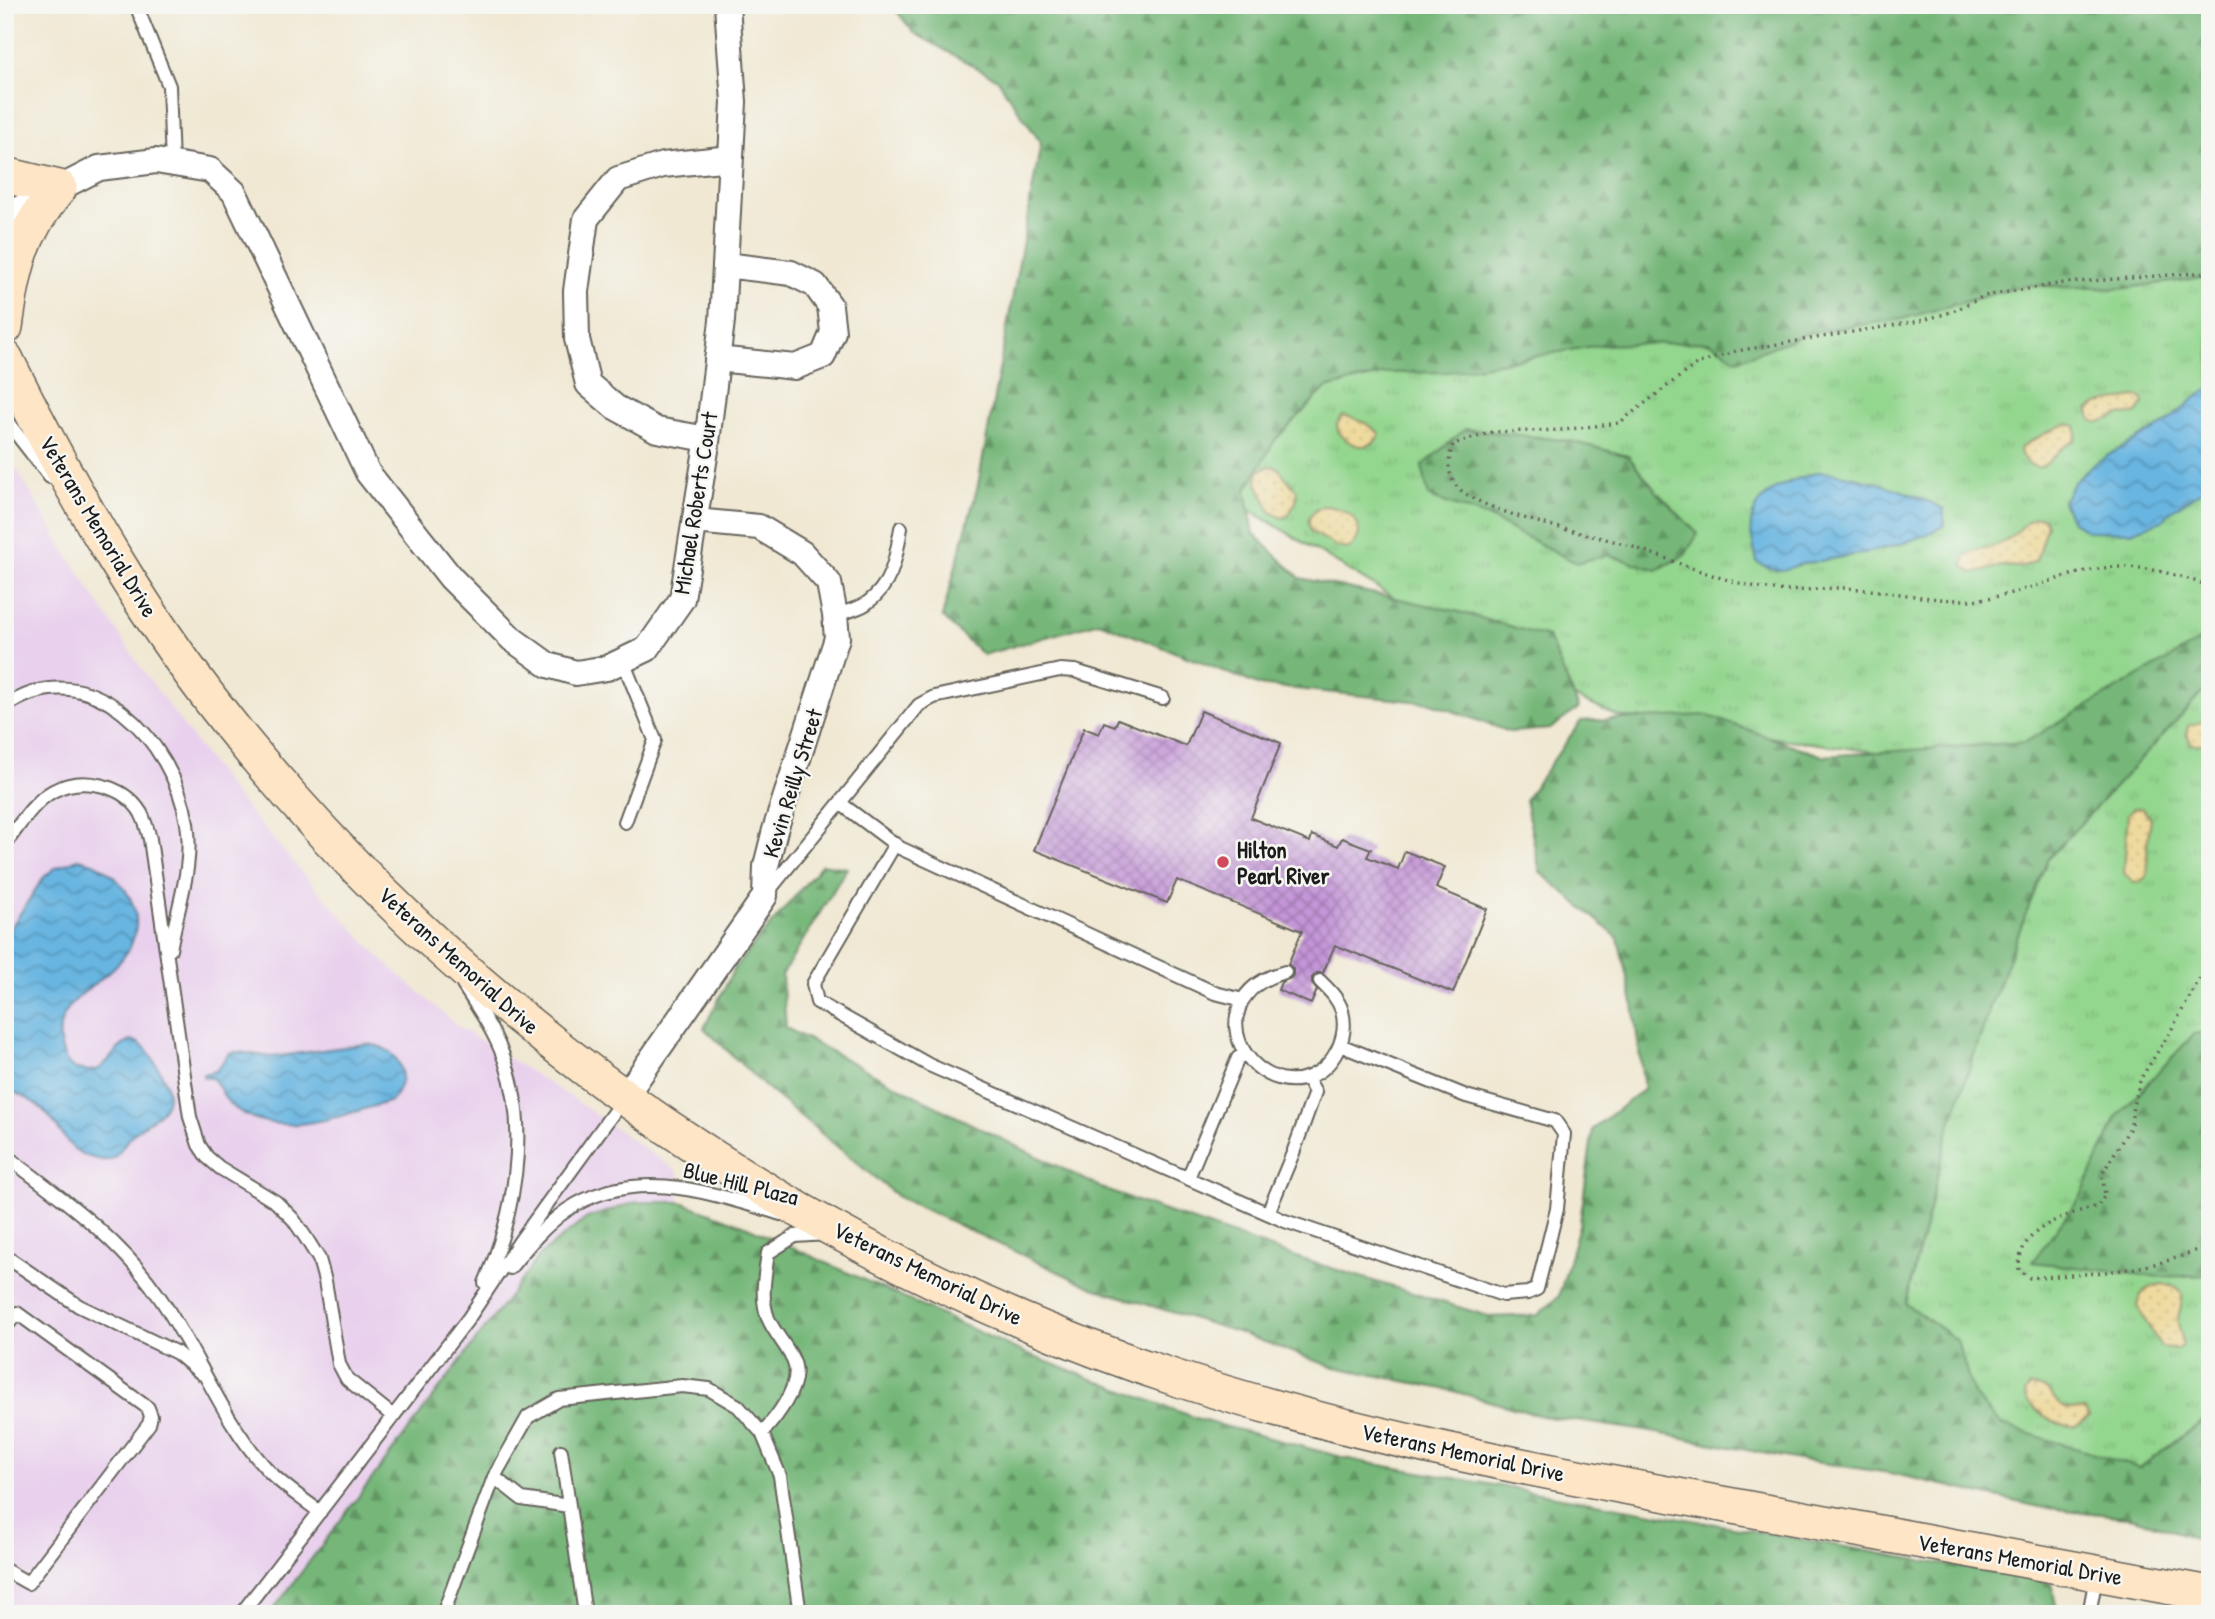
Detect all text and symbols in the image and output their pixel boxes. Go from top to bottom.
street label: Michael Roberts Court [665,409,725,596]
street label: Veterans Memorial Drive [32,429,166,623]
street label: Kevin Reilly Street [755,704,830,861]
place label: Hilton Pearl River [1237,834,1329,891]
marker: Hilton Pearl River [1215,854,1231,870]
street label: Veterans Memorial Drive [372,879,546,1041]
street label: Blue Hill Plaza [680,1154,802,1212]
street label: Veterans Memorial Drive [828,1214,1028,1332]
street label: Veterans Memorial Drive [1359,1415,1567,1489]
street label: Veterans Memorial Drive [1915,1526,2125,1592]

